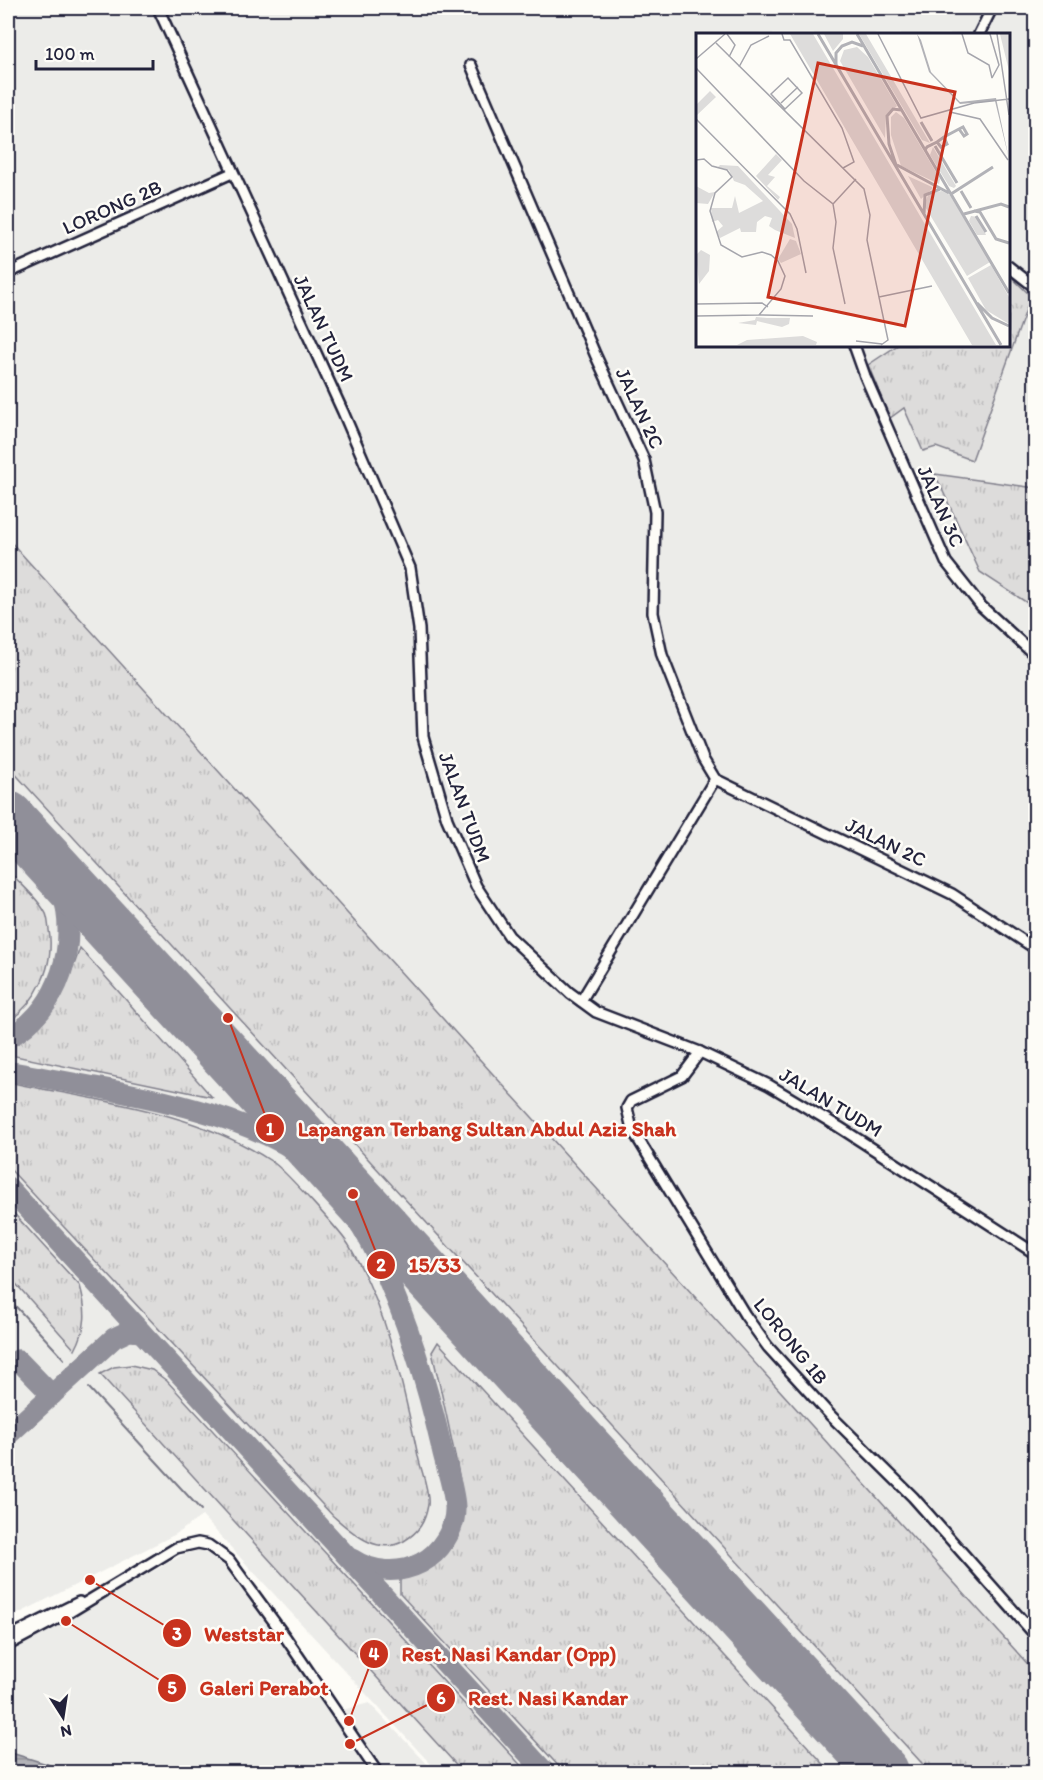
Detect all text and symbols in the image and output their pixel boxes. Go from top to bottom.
scale bar [36,33,153,71]
inset map [696,33,1010,346]
text: 100 m [45,43,95,65]
street label: LORONG 2B [59,174,165,240]
street label: JALAN TUDM [289,270,359,386]
street label: JALAN 2C [611,364,669,452]
street label: JALAN 3C [912,461,970,551]
street label: JALAN TUDM [434,748,496,866]
street label: JALAN 2C [842,812,930,872]
street label: JALAN TUDM [775,1062,887,1142]
callout: Lapangan Terbang Sultan Abdul Aziz Shah [255,1109,688,1148]
text: Lapangan Terbang Sultan Abdul Aziz Shah [298,1116,677,1142]
text: 1 [266,1118,275,1140]
callout: 15/33 [366,1246,473,1285]
text: 15/33 [409,1252,461,1277]
text: 2 [376,1254,386,1276]
street label: LORONG 1B [749,1293,833,1389]
callout: Weststar [162,1614,296,1653]
text: Weststar [204,1621,285,1646]
text: 3 [172,1623,182,1645]
callout: Rest. Nasi Kandar (Opp) [359,1634,629,1673]
text: Rest. Nasi Kandar (Opp) [402,1641,616,1667]
text: 4 [369,1643,380,1665]
callout: Galeri Perabot [157,1669,340,1708]
text: Galeri Perabot [200,1675,329,1700]
text: 5 [167,1677,177,1699]
callout: Rest. Nasi Kandar [426,1679,640,1718]
text: Rest. Nasi Kandar [468,1685,629,1710]
north arrow [33,1687,93,1747]
text: 6 [436,1687,446,1709]
text: N [59,1721,73,1742]

